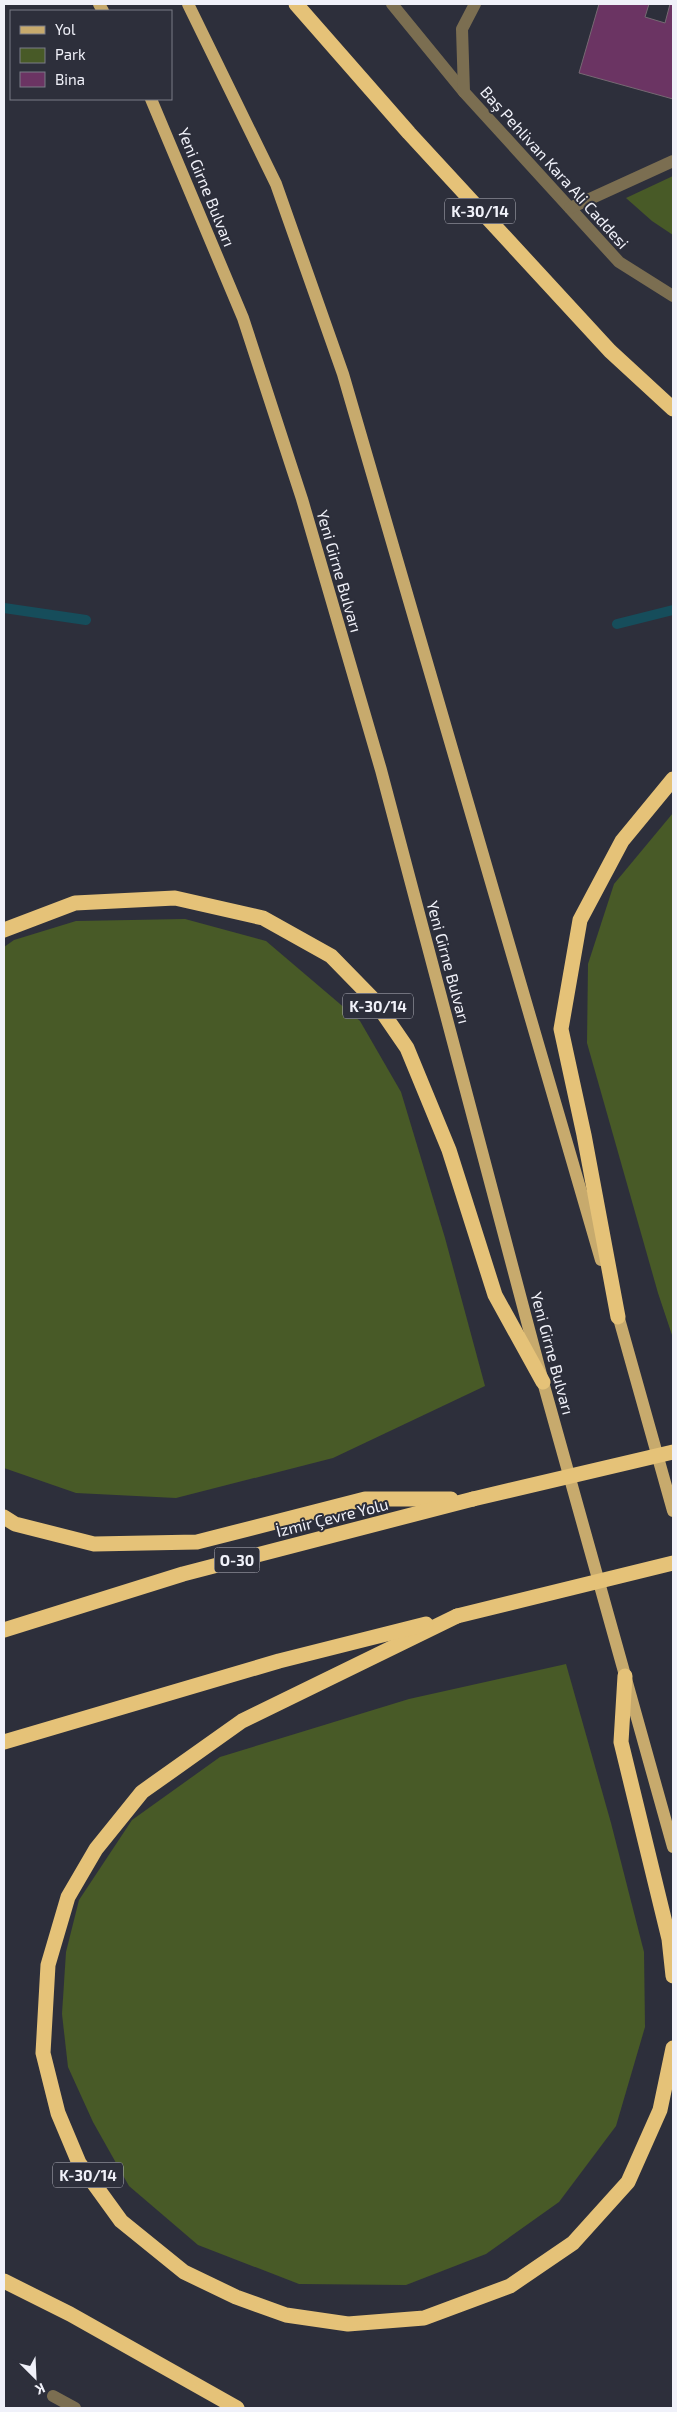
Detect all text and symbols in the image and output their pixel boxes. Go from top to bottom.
legend [10,10,172,100]
text: Yol [55,20,76,38]
text: Park [55,45,86,63]
text: Bina [55,70,85,88]
street label: Baş Pehlivan Kara Ali Caddesi [476,82,633,253]
street label: Yeni Girne Bulvarı [175,125,239,249]
road number: K-30/14 [445,198,515,224]
street label: Yeni Girne Bulvarı [313,508,367,634]
street label: Yeni Girne Bulvarı [423,898,475,1026]
road number: K-30/14 [343,994,413,1018]
street label: Yeni Girne Bulvarı [527,1289,579,1417]
street label: İzmir Çevre Yolu [274,1494,390,1541]
road number: O-30 [214,1548,260,1572]
road number: K-30/14 [53,2162,123,2188]
north arrow [10,2352,60,2402]
text: K [33,2380,48,2399]

